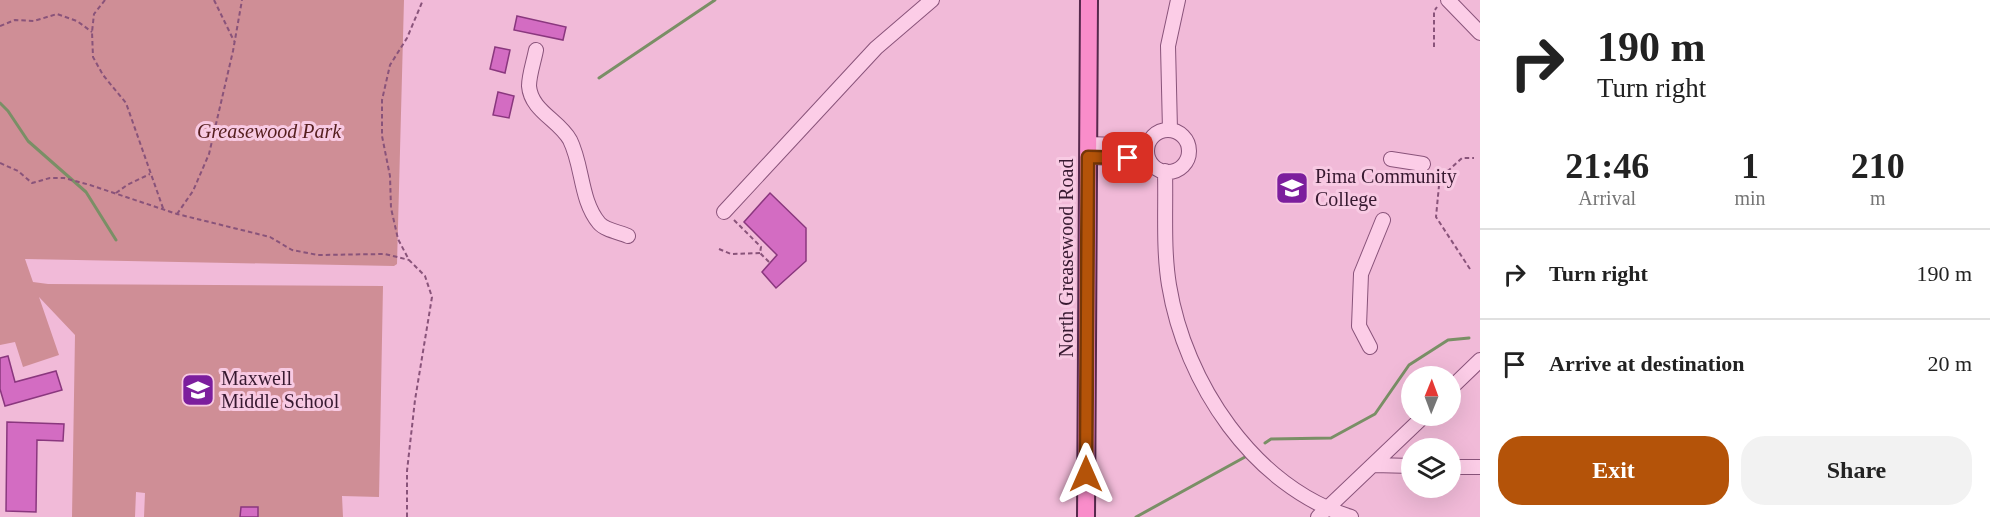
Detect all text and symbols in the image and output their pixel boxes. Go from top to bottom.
icon: right [1498,24,1576,102]
text: 190 m [1597,24,1706,70]
text: Turn right [1597,73,1706,103]
park label: Greasewood Park [197,120,342,142]
pin [1102,132,1153,183]
icon: arrive [1111,141,1144,174]
text: 21:46 [1565,146,1649,186]
text: 1 [1741,146,1759,186]
text: 210 [1851,146,1905,186]
street label: North Greasewood Road [1055,159,1077,357]
place label: Pima Community College [1315,165,1457,211]
school or university icon: Pima Community College [1274,170,1310,206]
text: Arrival [1578,187,1636,209]
text: min [1734,187,1766,209]
text: m [1870,187,1886,209]
icon: right [1498,258,1531,291]
text: Turn right [1549,261,1648,286]
text: 190 m [1916,261,1972,286]
icon: arrive [1498,348,1531,381]
text: Arrive at destination [1549,351,1745,376]
text: 20 m [1927,351,1972,376]
north arrow [1401,366,1461,426]
map controls [1401,366,1461,498]
place label: Maxwell Middle School [221,367,340,412]
school or university icon: Maxwell Middle School [180,372,216,408]
button: Exit [1498,436,1729,505]
button: Share [1741,436,1972,505]
button: layers [1401,438,1461,498]
position arrow [1054,442,1118,506]

